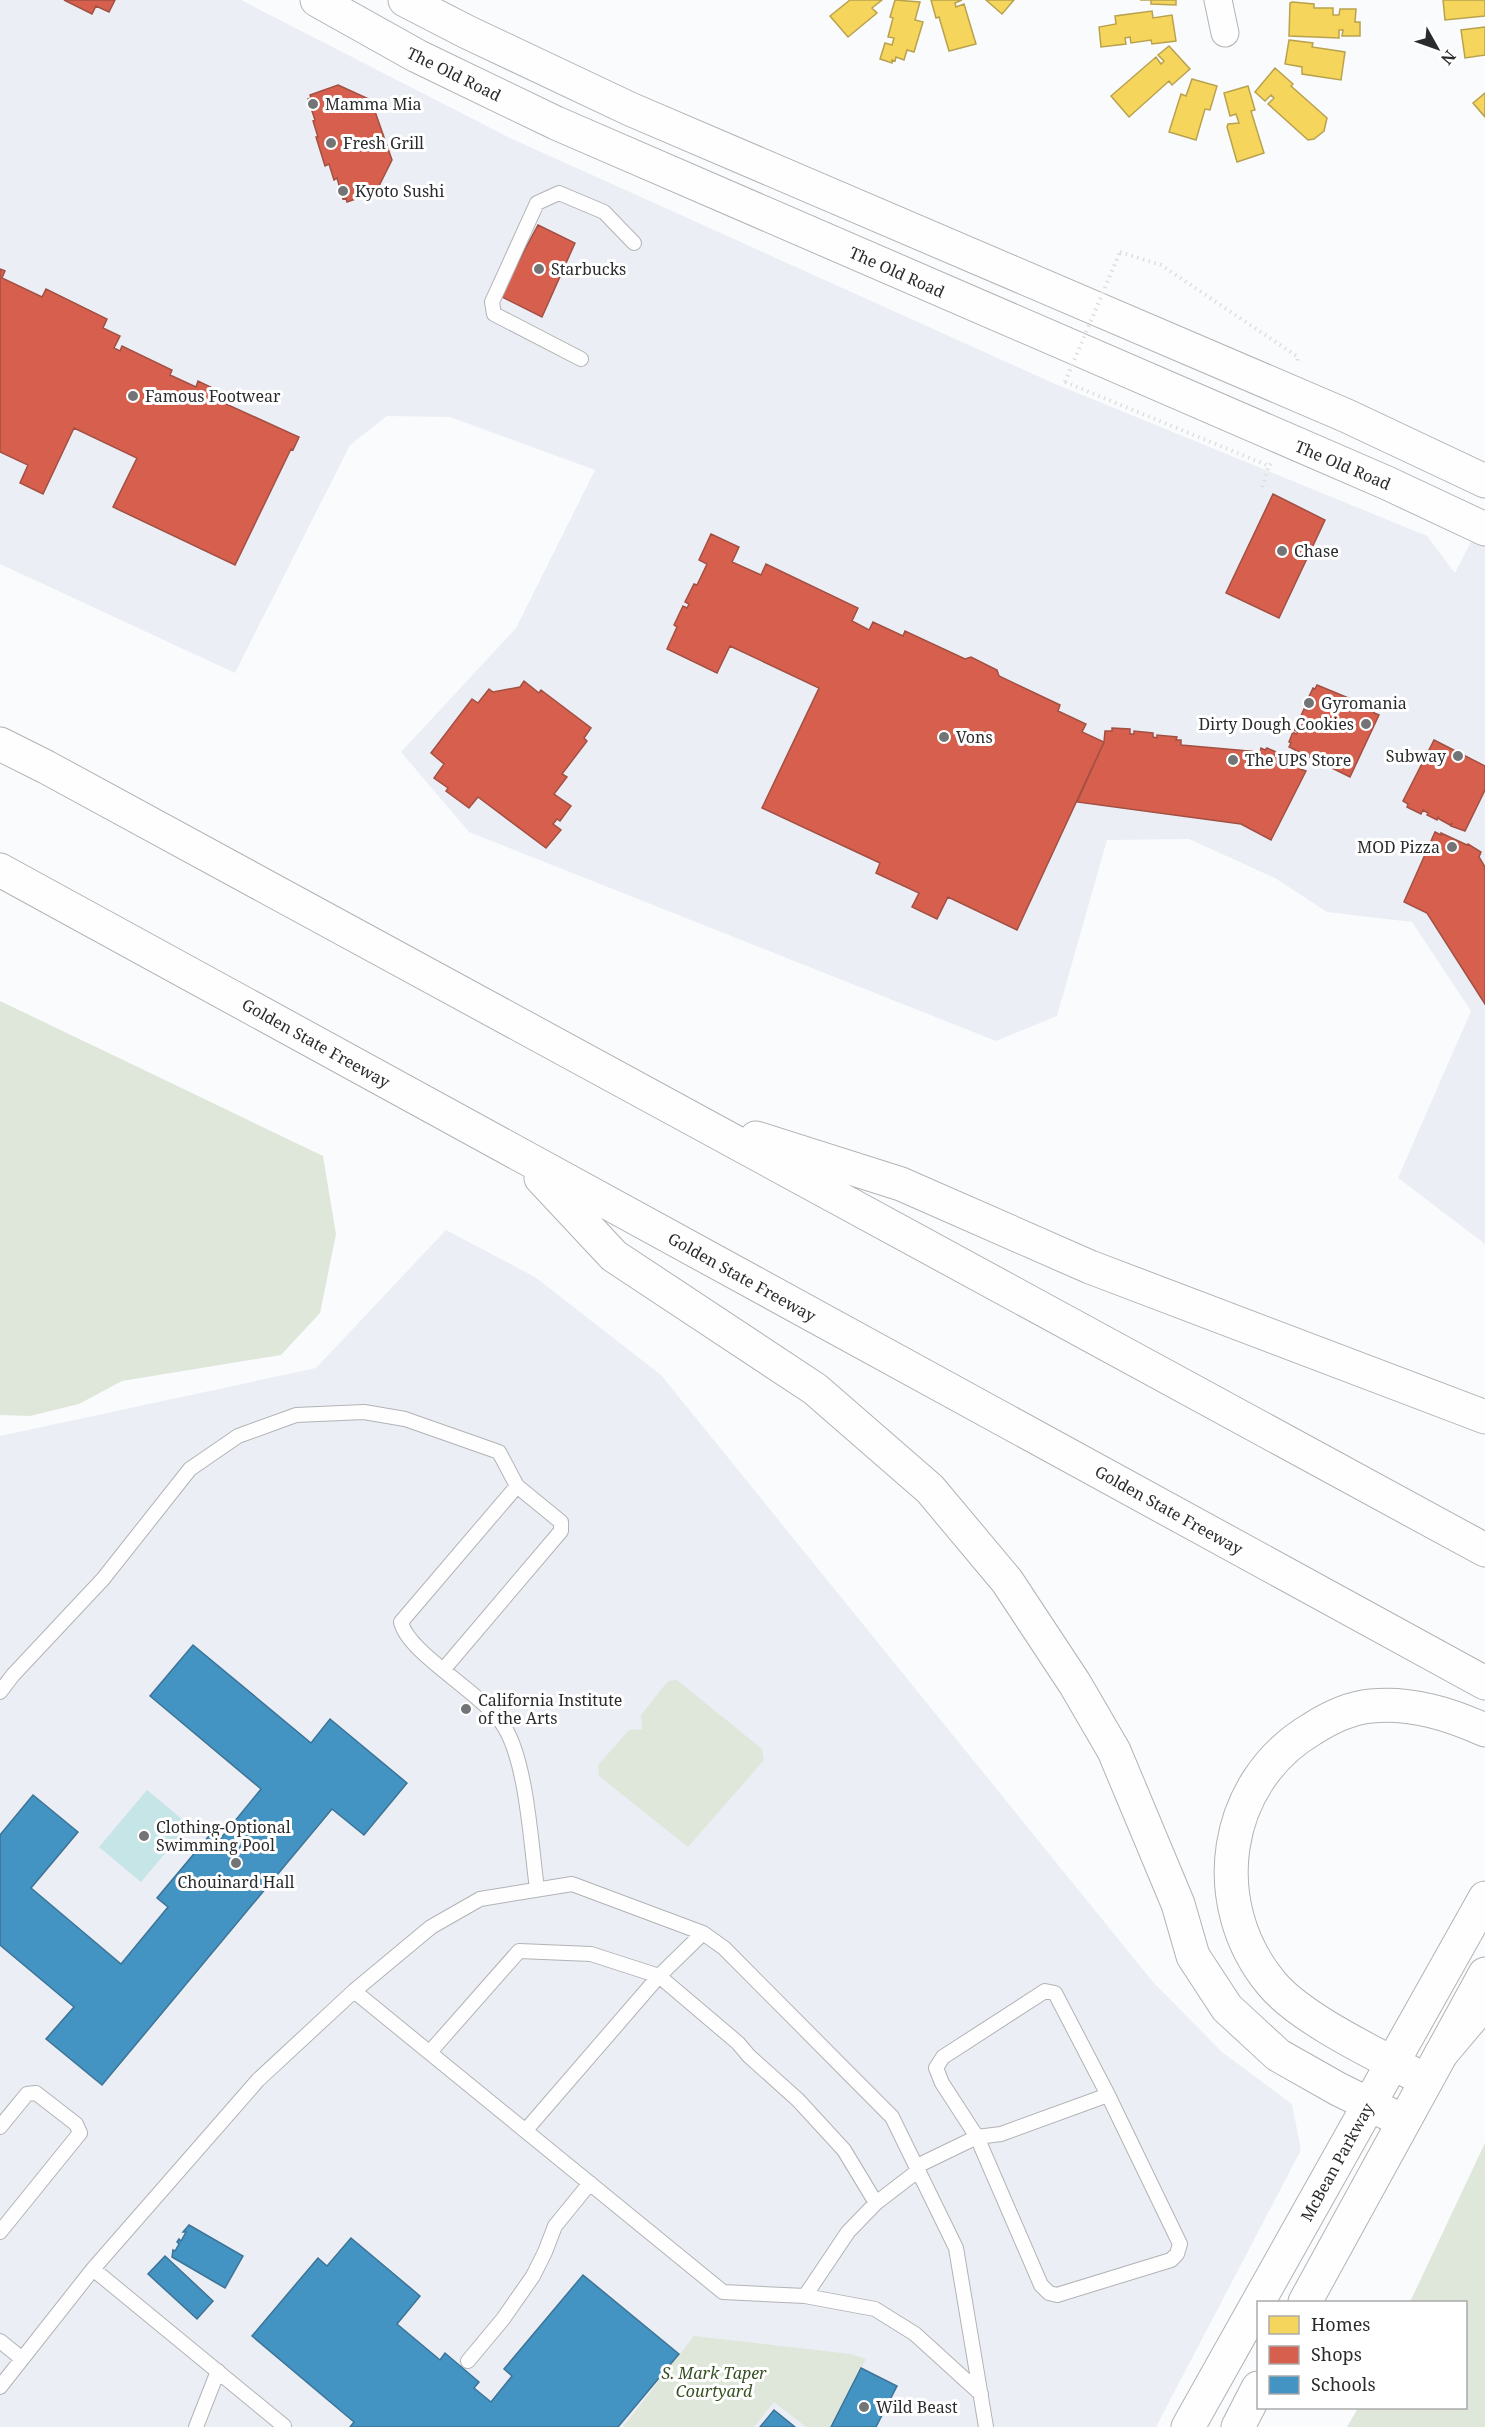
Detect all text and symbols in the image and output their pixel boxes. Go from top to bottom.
north arrow [1407,18,1467,78]
street label: The Old Road [403,42,505,106]
text: N [1436,46,1461,70]
place label: Mamma Mia [325,93,422,115]
marker: Mamma Mia [306,97,320,111]
place label: Fresh Grill [343,132,424,154]
marker: Fresh Grill [324,136,338,150]
place label: Kyoto Sushi [355,180,444,202]
marker: Kyoto Sushi [336,184,350,198]
street label: The Old Road [846,241,948,303]
place label: Starbucks [551,258,626,280]
marker: Starbucks [532,262,546,276]
place label: Famous Footwear [145,385,281,407]
marker: Famous Footwear [126,389,140,403]
street label: The Old Road [1292,435,1394,495]
place label: Chase [1294,540,1339,562]
marker: Chase [1275,544,1289,558]
place label: Gyromania [1321,692,1407,714]
marker: Gyromania [1302,696,1316,710]
place label: Dirty Dough Cookies [1198,713,1354,735]
marker: Dirty Dough Cookies [1359,717,1373,731]
place label: Vons [956,726,993,748]
marker: Vons [937,730,951,744]
place label: Subway [1386,745,1447,767]
place label: The UPS Store [1245,749,1351,771]
marker: Subway [1451,749,1465,763]
marker: The UPS Store [1226,753,1240,767]
place label: MOD Pizza [1357,836,1440,858]
marker: MOD Pizza [1445,840,1459,854]
street label: Golden State Freeway [238,993,395,1093]
street label: Golden State Freeway [664,1227,821,1327]
street label: Golden State Freeway [1091,1460,1248,1560]
place label: California Institute of the Arts [478,1689,622,1729]
marker: California Institute of the Arts [459,1702,473,1716]
place label: Clothing-Optional Swimming Pool [156,1816,291,1856]
marker: Clothing-Optional Swimming Pool [137,1829,151,1843]
marker: Chouinard Hall [229,1856,243,1870]
place label: Chouinard Hall [178,1871,295,1893]
street label: McBean Parkway [1295,2098,1379,2225]
legend [1257,2301,1467,2409]
text: Homes [1311,2312,1370,2336]
text: Shops [1311,2342,1362,2366]
park label: S. Mark Taper Courtyard [661,2362,767,2402]
text: Schools [1311,2372,1376,2396]
place label: Wild Beast [876,2396,958,2418]
marker: Wild Beast [857,2400,871,2414]

